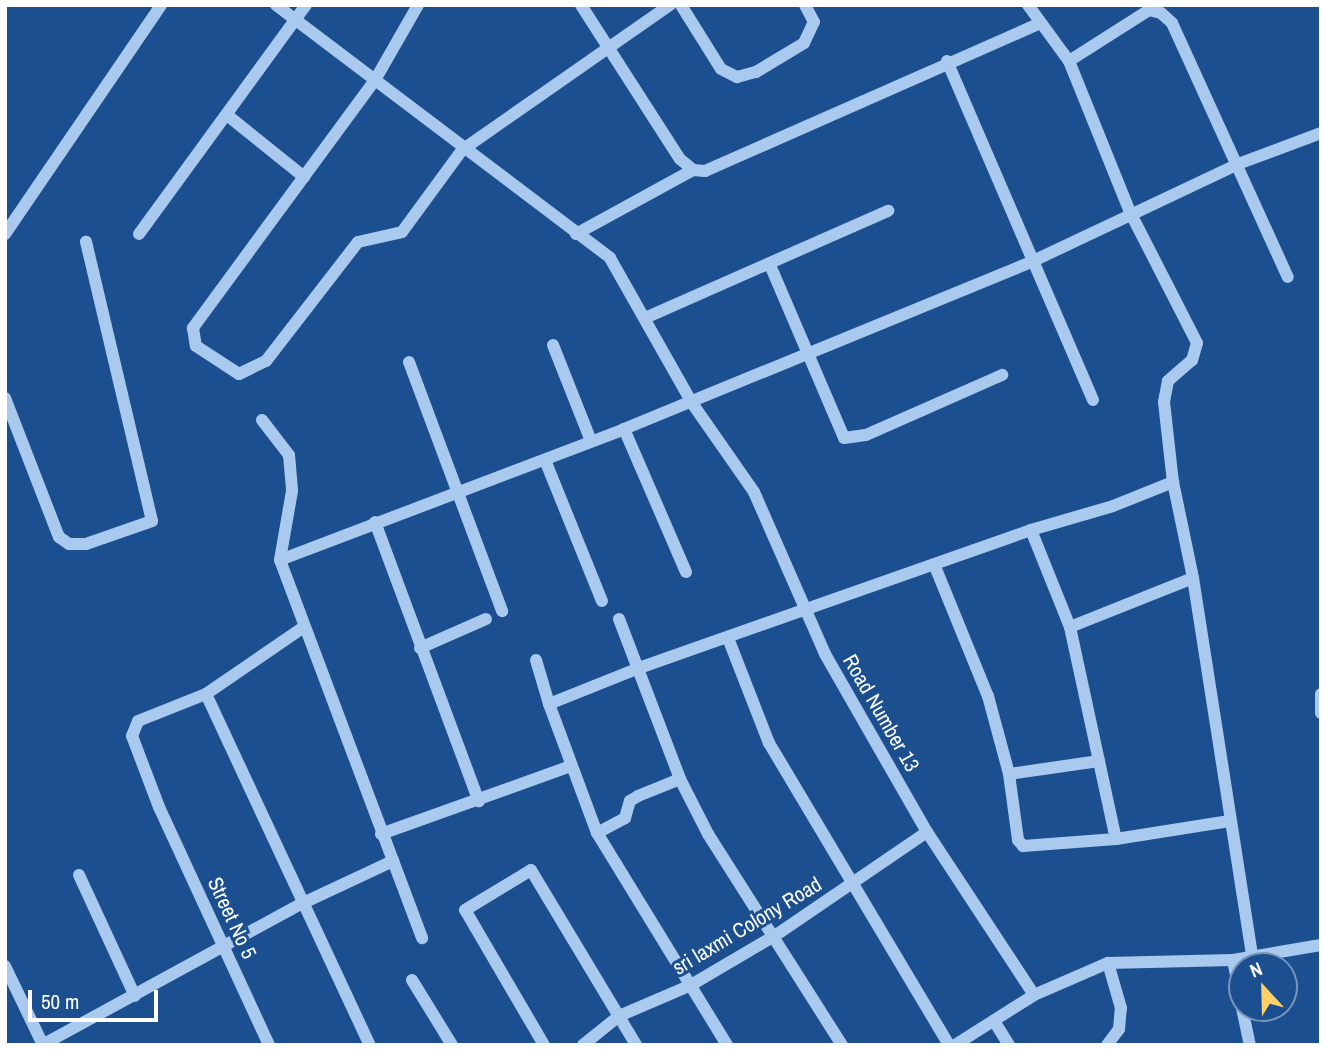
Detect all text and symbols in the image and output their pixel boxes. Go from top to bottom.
street label: Road Number 13 [837,650,925,776]
street label: sri laxmi Colony Road [668,872,826,980]
street label: Street No 5 [202,873,262,963]
north arrow [1228,952,1298,1022]
text: N [1246,955,1266,984]
scale bar [32,976,161,1020]
text: 50 m [41,987,79,1016]

